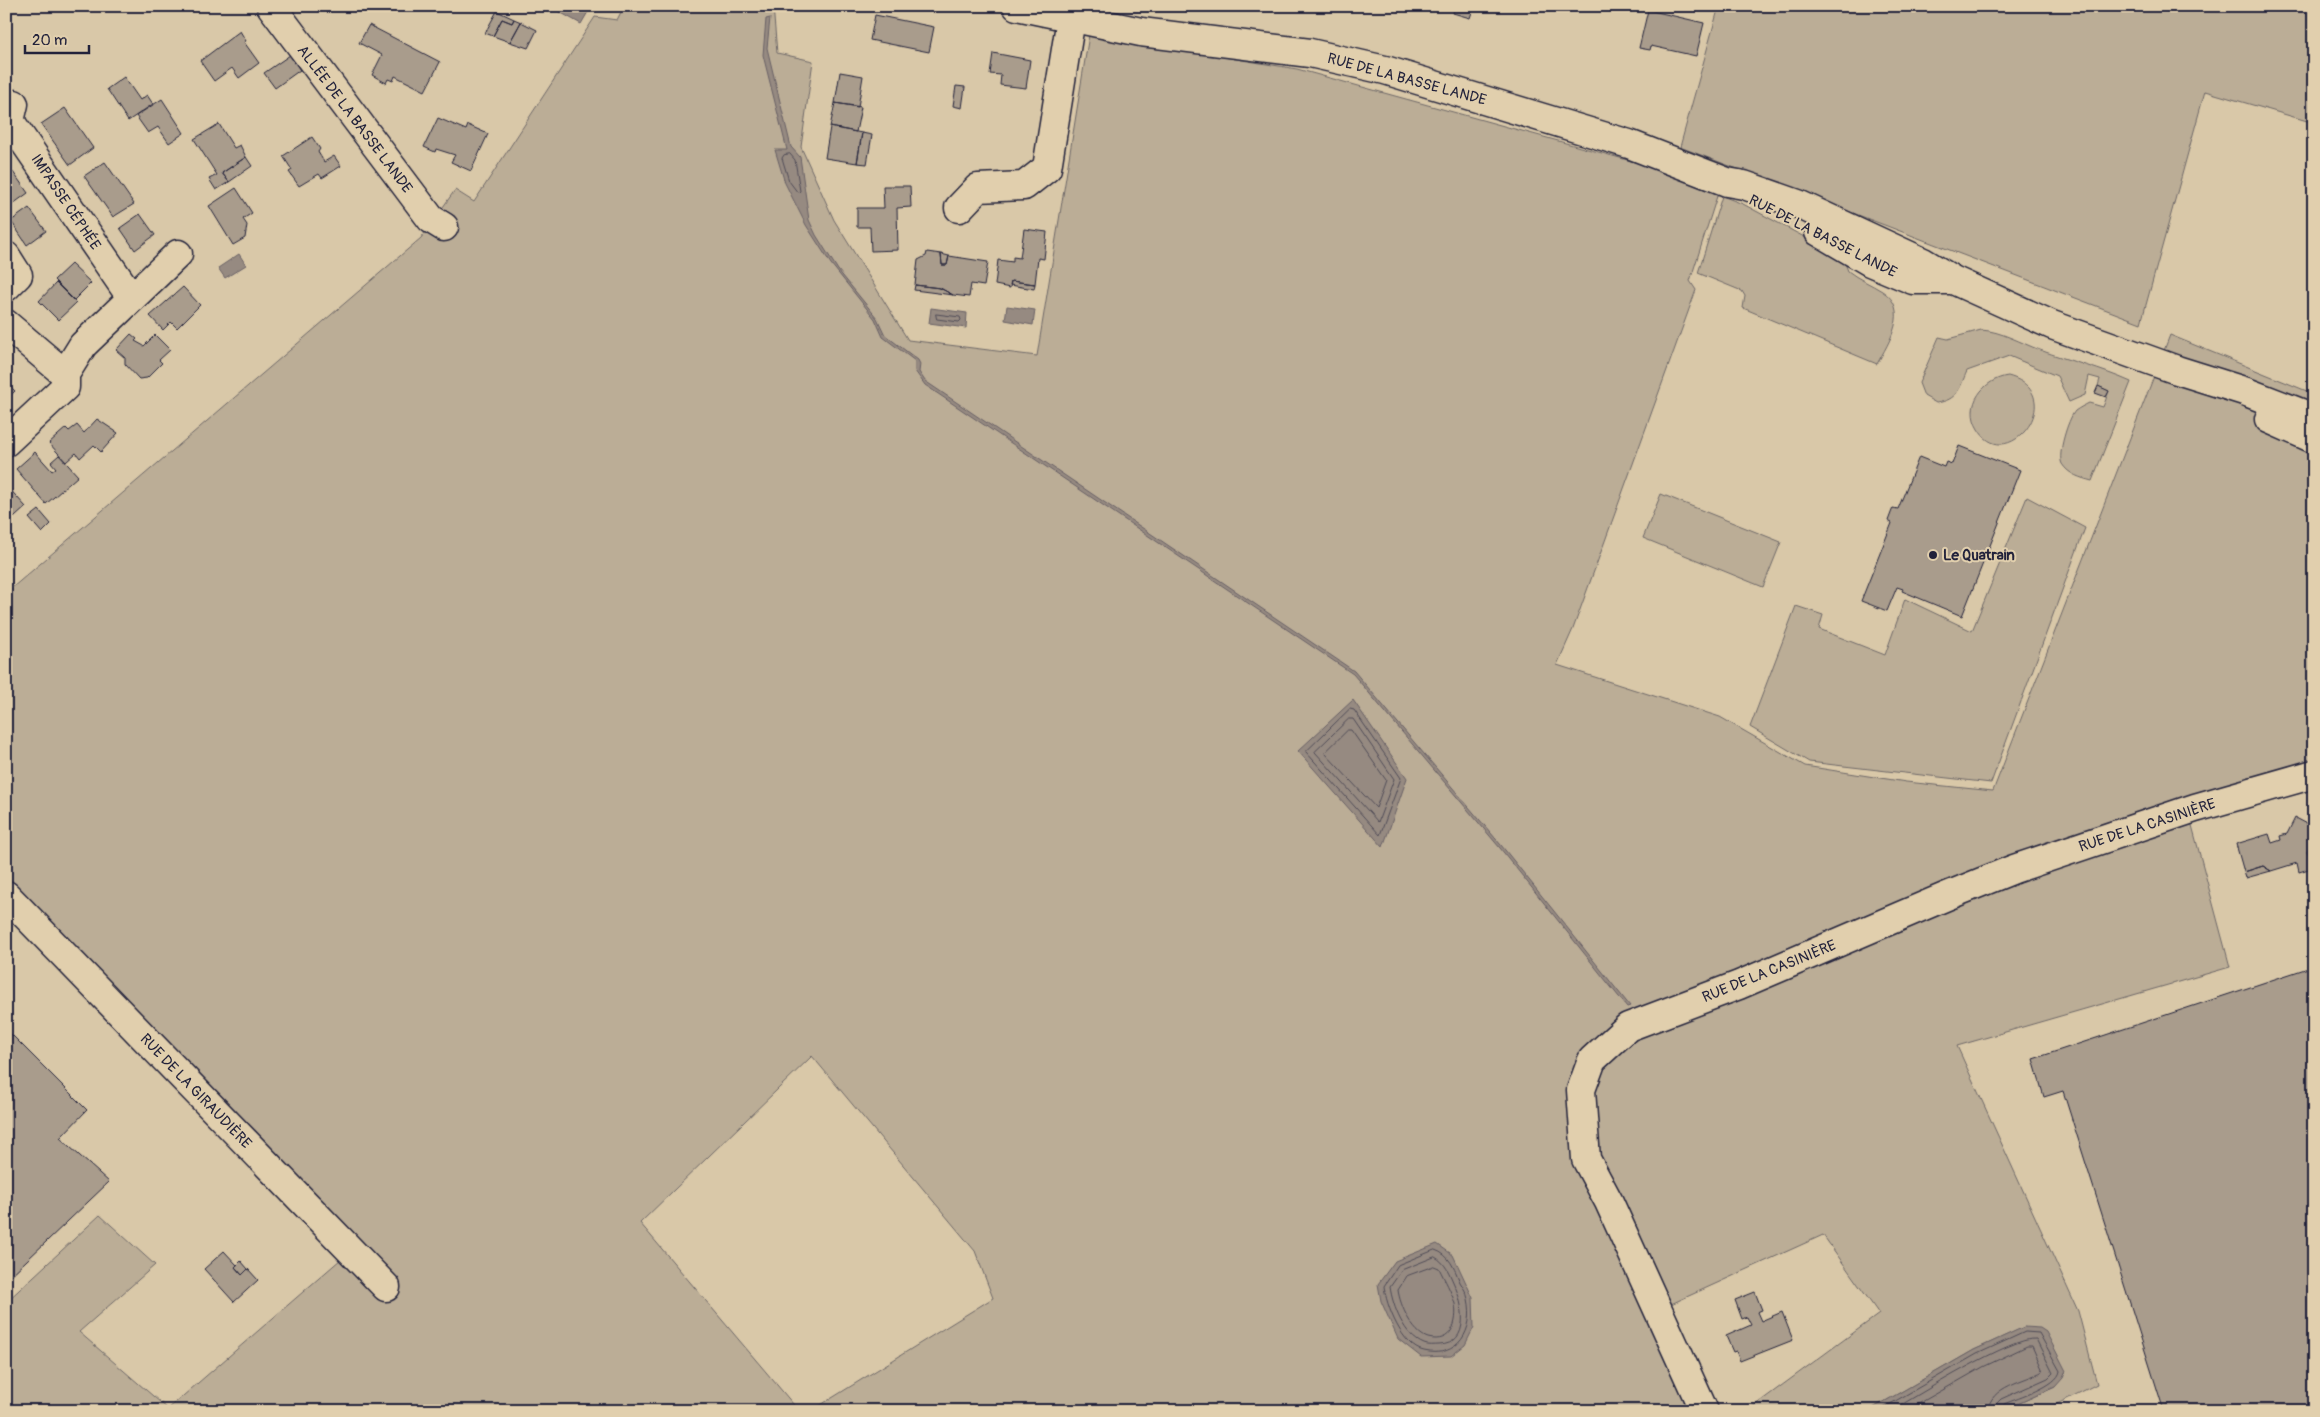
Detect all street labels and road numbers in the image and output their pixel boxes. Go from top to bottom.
street label: ALLÉE DE LA BASSE LANDE [293,42,417,197]
street label: RUE DE LA BASSE LANDE [1325,49,1489,110]
street label: IMPASSE CÉPHÉE [27,151,105,254]
street label: RUE DE LA BASSE LANDE [1745,191,1900,282]
street label: RUE DE LA CASINIÈRE [2076,794,2218,857]
street label: RUE DE LA CASINIÈRE [1699,936,1839,1007]
street label: RUE DE LA GIRAUDIÈRE [136,1030,256,1153]

